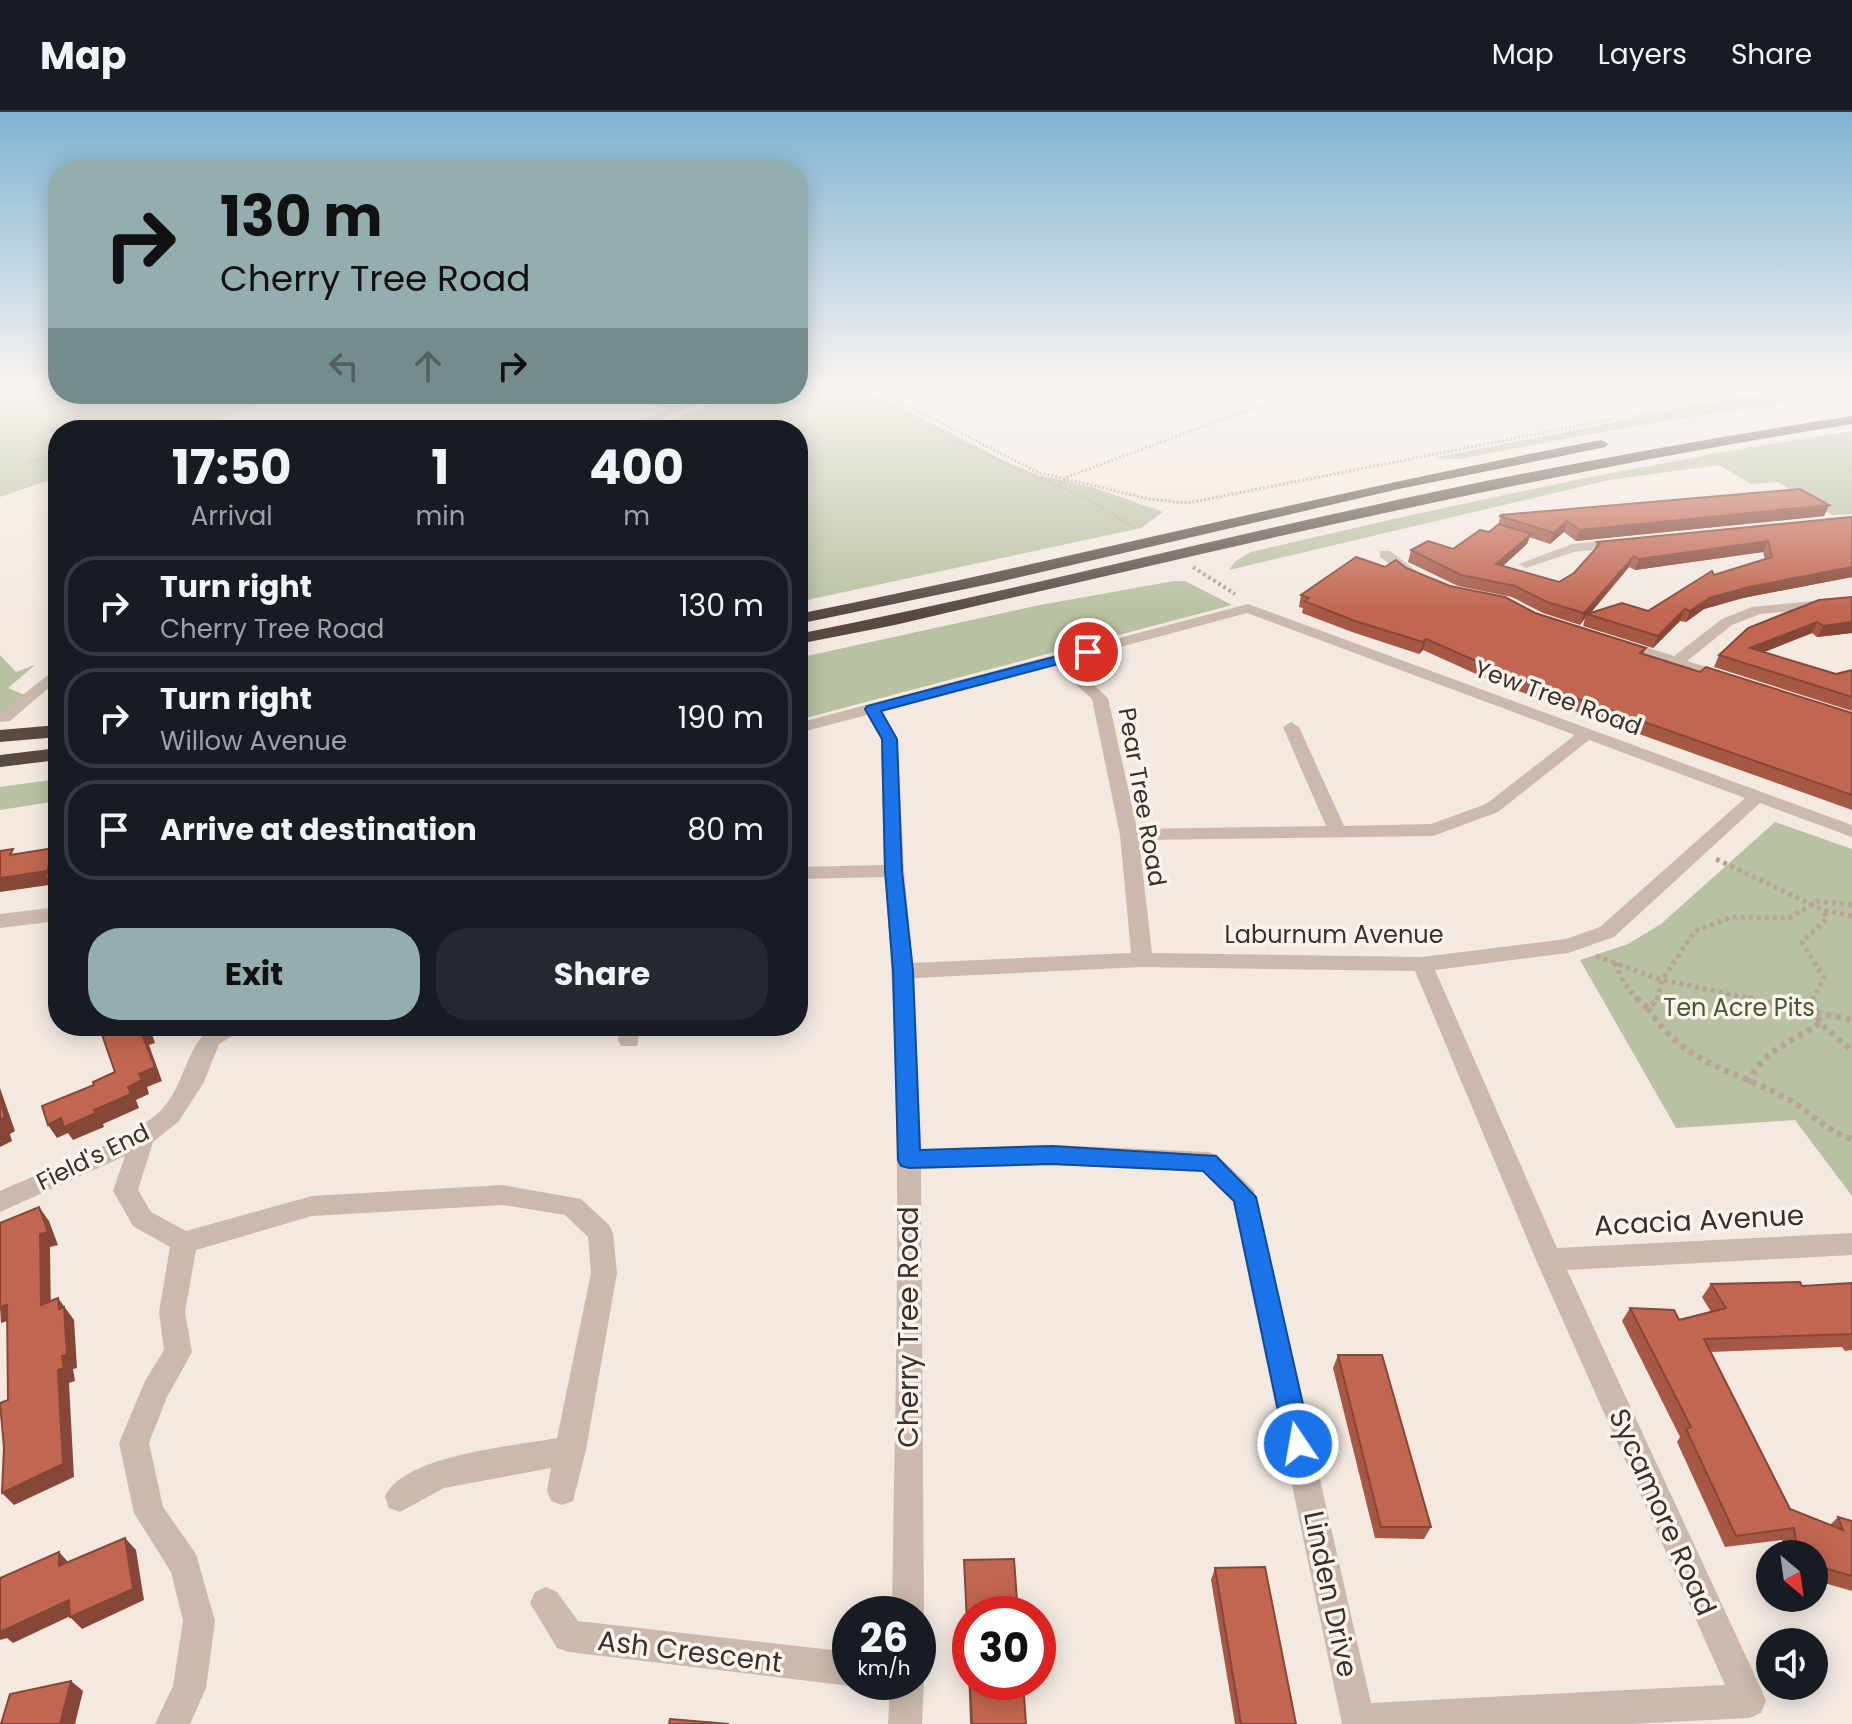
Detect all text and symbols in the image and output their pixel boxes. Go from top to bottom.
text: Map [40,29,127,82]
text: Map [1492,35,1554,74]
text: Layers [1598,35,1687,74]
text: Share [1731,35,1812,74]
text: 130 m [220,177,383,256]
icon: right [88,192,192,296]
text: Cherry Tree Road [220,253,531,304]
icon: left [322,344,366,388]
icon: ahead [406,344,450,388]
icon: right [490,344,534,388]
text: 17:50 [172,434,292,501]
text: 1 [431,434,449,501]
text: 400 [589,434,684,501]
text: Arrival [191,498,273,534]
text: min [415,498,465,534]
text: m [623,498,650,534]
text: Turn right [160,565,312,608]
icon: right [92,584,136,628]
text: 130 m [679,584,764,627]
text: Cherry Tree Road [160,611,384,647]
pin [1054,618,1122,686]
icon: arrive [1066,630,1110,674]
street label: Yew Tree Road [1470,652,1646,743]
text: Turn right [160,677,312,720]
icon: right [92,696,136,740]
text: 190 m [678,696,764,739]
street label: Pear Tree Road [1111,705,1174,889]
text: Willow Avenue [160,723,347,759]
icon: arrive [92,808,136,852]
text: Arrive at destination [160,808,477,851]
text: 80 m [687,808,764,851]
street label: Laburnum Avenue [1224,918,1444,951]
button: Exit [88,928,420,1020]
button: Share [436,928,768,1020]
park label: Ten Acre Pits [1663,991,1815,1024]
street label: Field's End [31,1115,155,1198]
street label: Acacia Avenue [1593,1196,1805,1245]
street label: Cherry Tree Road [889,1206,928,1448]
position arrow [1256,1402,1340,1486]
street label: Sycamore Road [1599,1402,1726,1622]
street label: Linden Drive [1294,1507,1367,1681]
north arrow [1756,1540,1828,1612]
map controls [1756,1540,1828,1700]
speed limit sign: 30 [952,1596,1056,1700]
text: 26 [860,1610,908,1666]
street label: Ash Crescent [596,1621,784,1682]
button: sound [1756,1628,1828,1700]
text: km/h [857,1654,911,1682]

